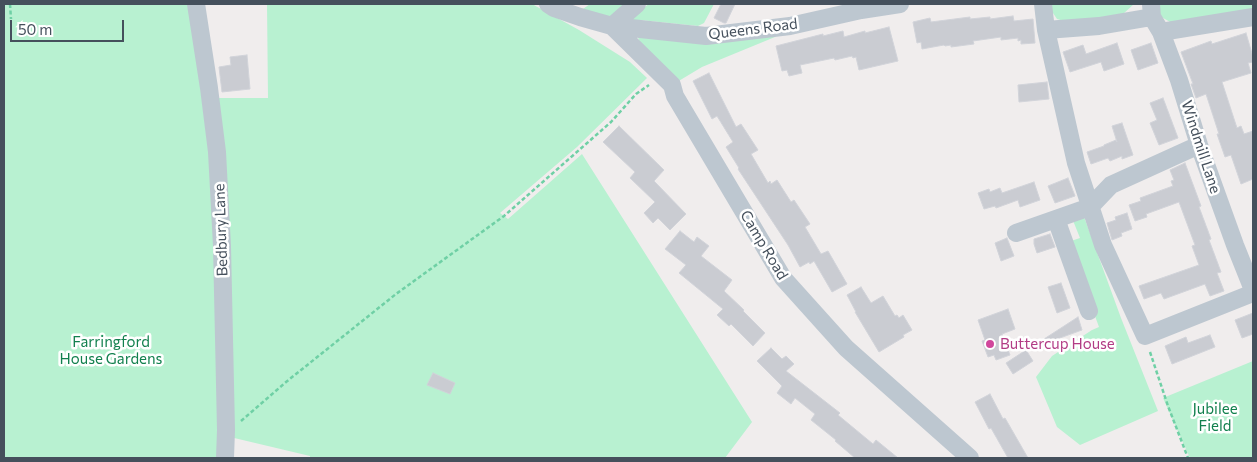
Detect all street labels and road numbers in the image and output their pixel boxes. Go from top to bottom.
street label: Queens Road [707,15,799,43]
street label: Windmill Lane [1177,98,1225,196]
street label: Bedbury Lane [210,183,232,277]
street label: Camp Road [736,207,792,283]

